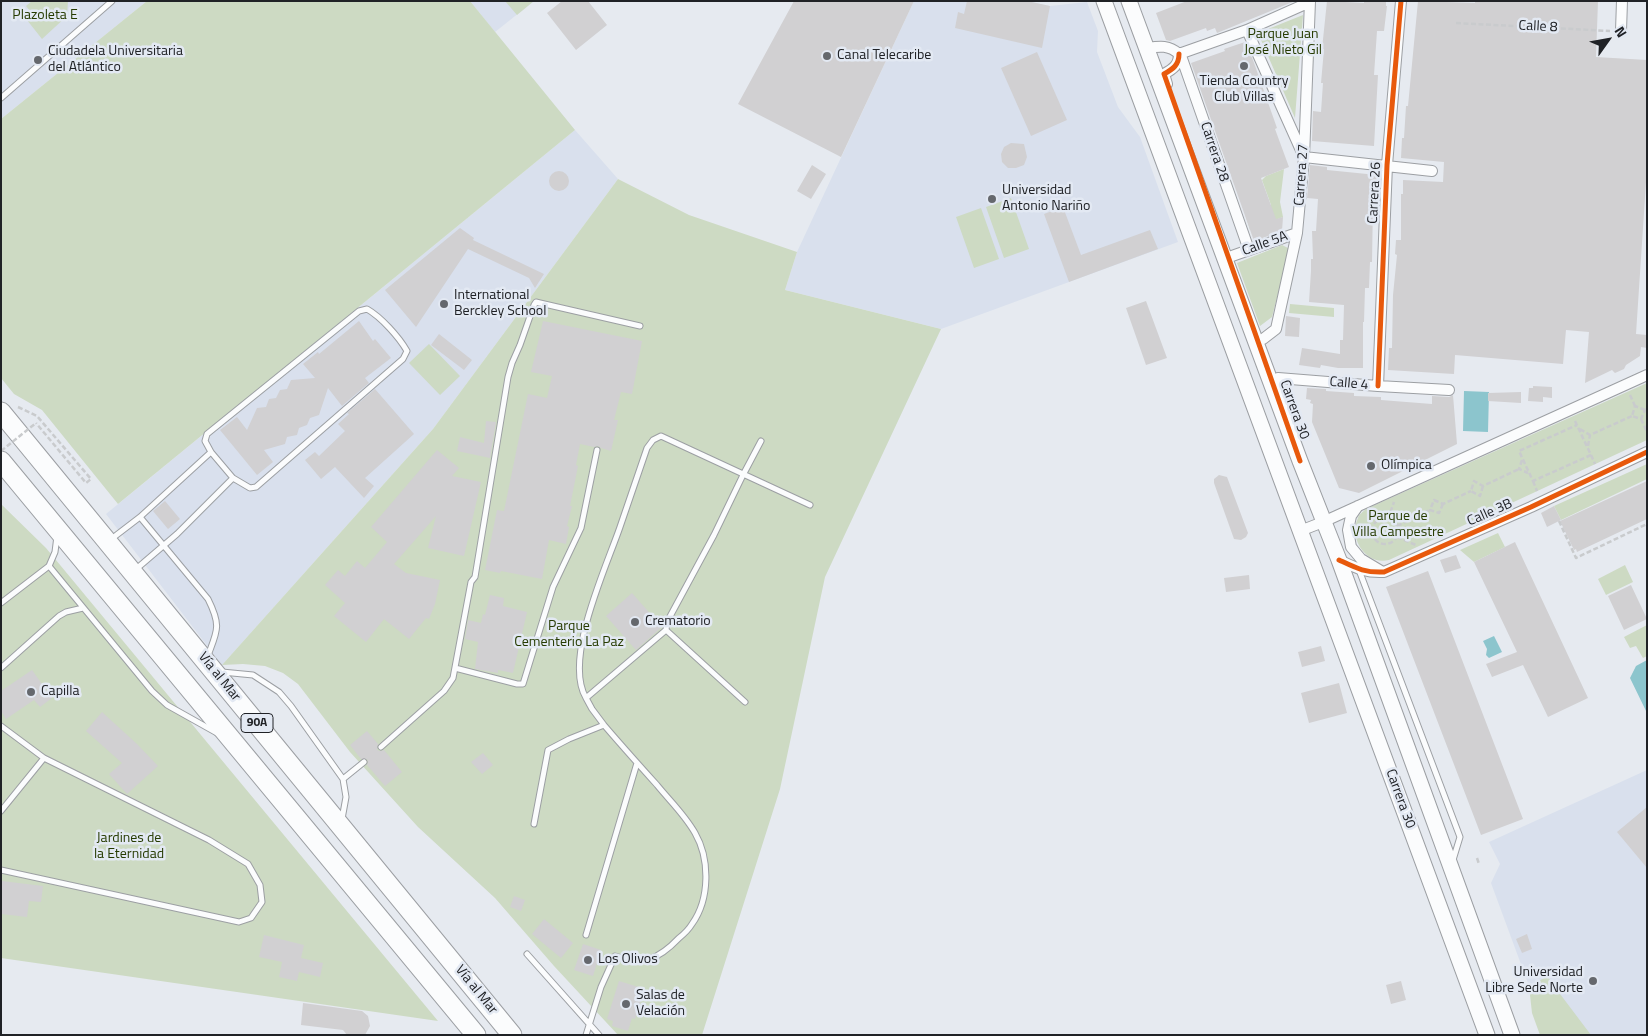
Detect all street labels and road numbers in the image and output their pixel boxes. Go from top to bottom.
street label: Calle 8 [1518,18,1558,36]
street label: Carrera 28 [1196,120,1232,184]
street label: Carrera 27 [1291,144,1313,206]
street label: Carrera 26 [1365,162,1385,224]
street label: Calle 5A [1240,228,1290,260]
street label: Calle 4 [1329,374,1369,394]
street label: Carrera 30 [1276,378,1312,442]
street label: Calle 3B [1465,496,1515,530]
street label: Vía al Mar [194,649,244,705]
road number: 90A [241,714,273,732]
street label: Carrera 30 [1382,767,1418,831]
street label: Vía al Mar [451,962,501,1018]

